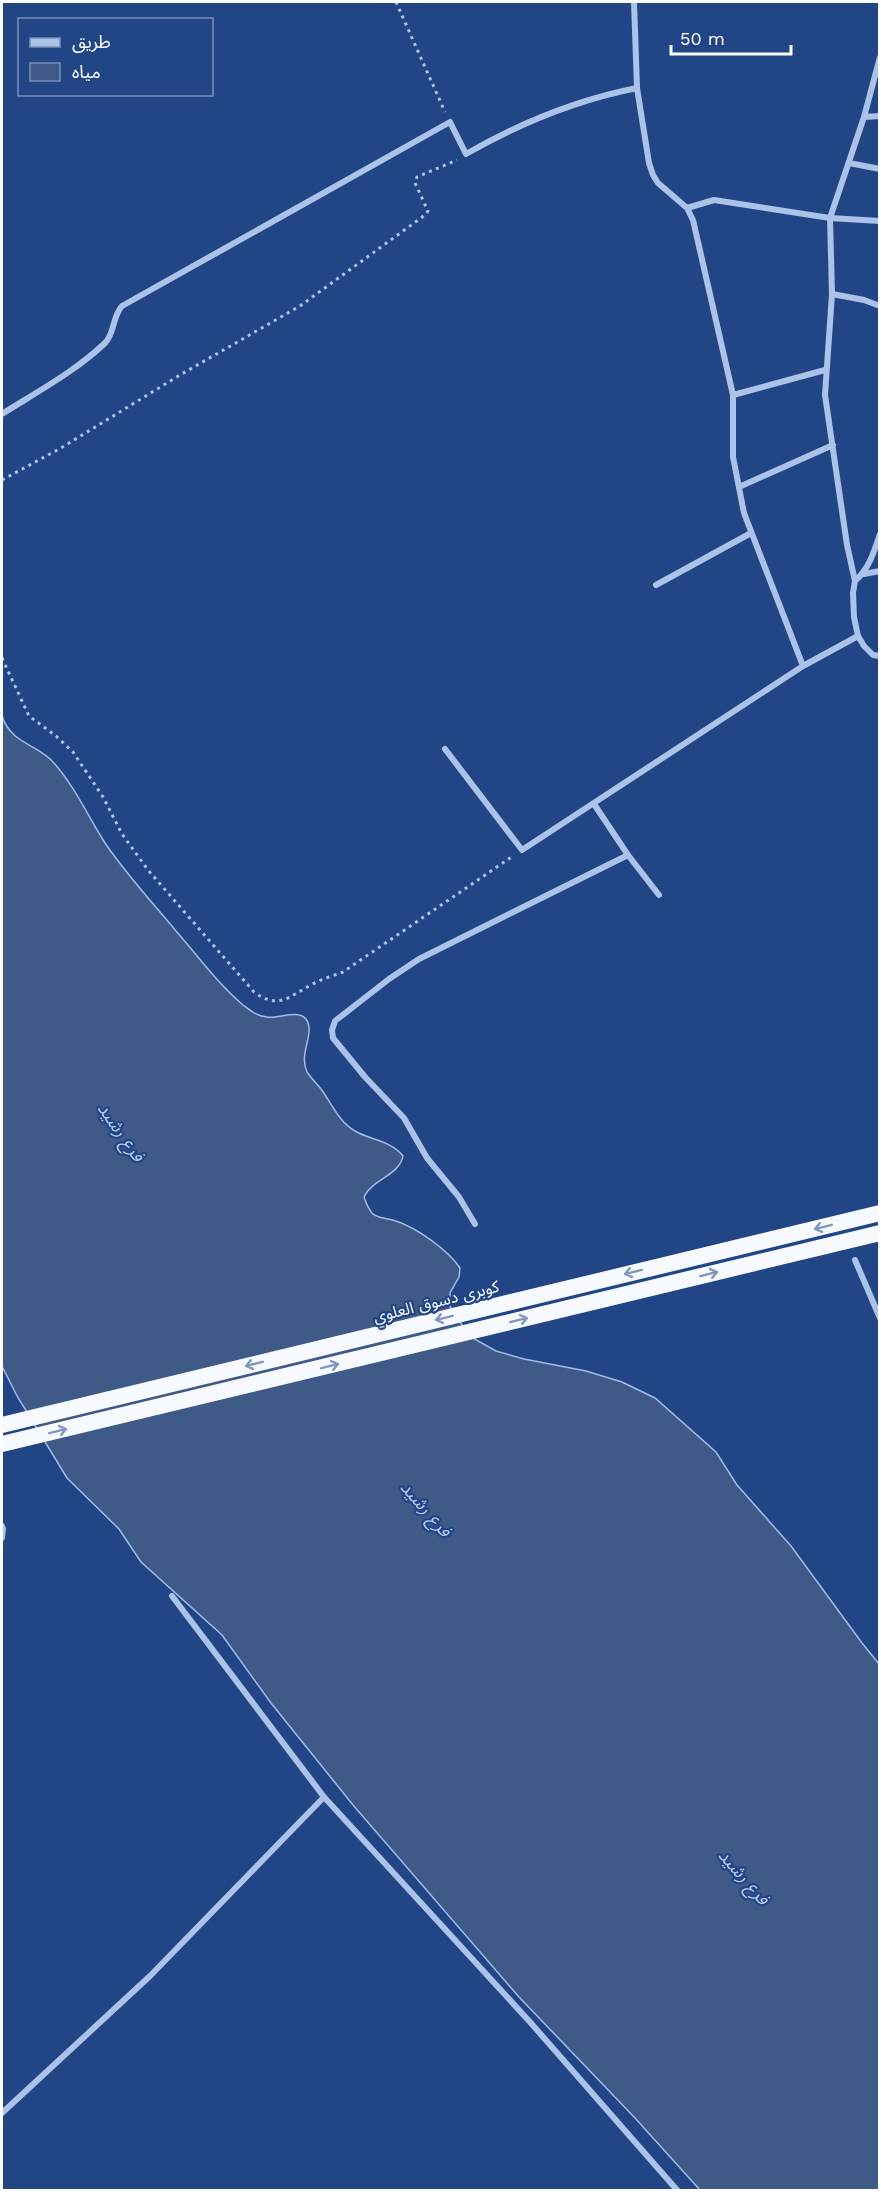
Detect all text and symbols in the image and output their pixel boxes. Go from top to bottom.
legend [18,18,213,96]
scale bar [671,18,791,56]
text: 50 m [680,28,725,49]
text: طريق [72,31,111,53]
text: مياه [72,61,101,82]
water label: فرع رشيد [90,1098,150,1168]
one-way arrow [813,1221,832,1233]
one-way arrow [624,1267,643,1279]
one-way arrow [699,1268,718,1280]
street label: كوبرى دسوق العلوي [371,1277,502,1329]
one-way arrow [434,1313,453,1325]
one-way arrow [509,1313,528,1325]
one-way arrow [245,1358,264,1370]
one-way arrow [320,1359,339,1371]
one-way arrow [49,1424,68,1436]
water label: فرع رشيد [394,1477,457,1544]
water label: فرع رشيد [712,1845,775,1912]

